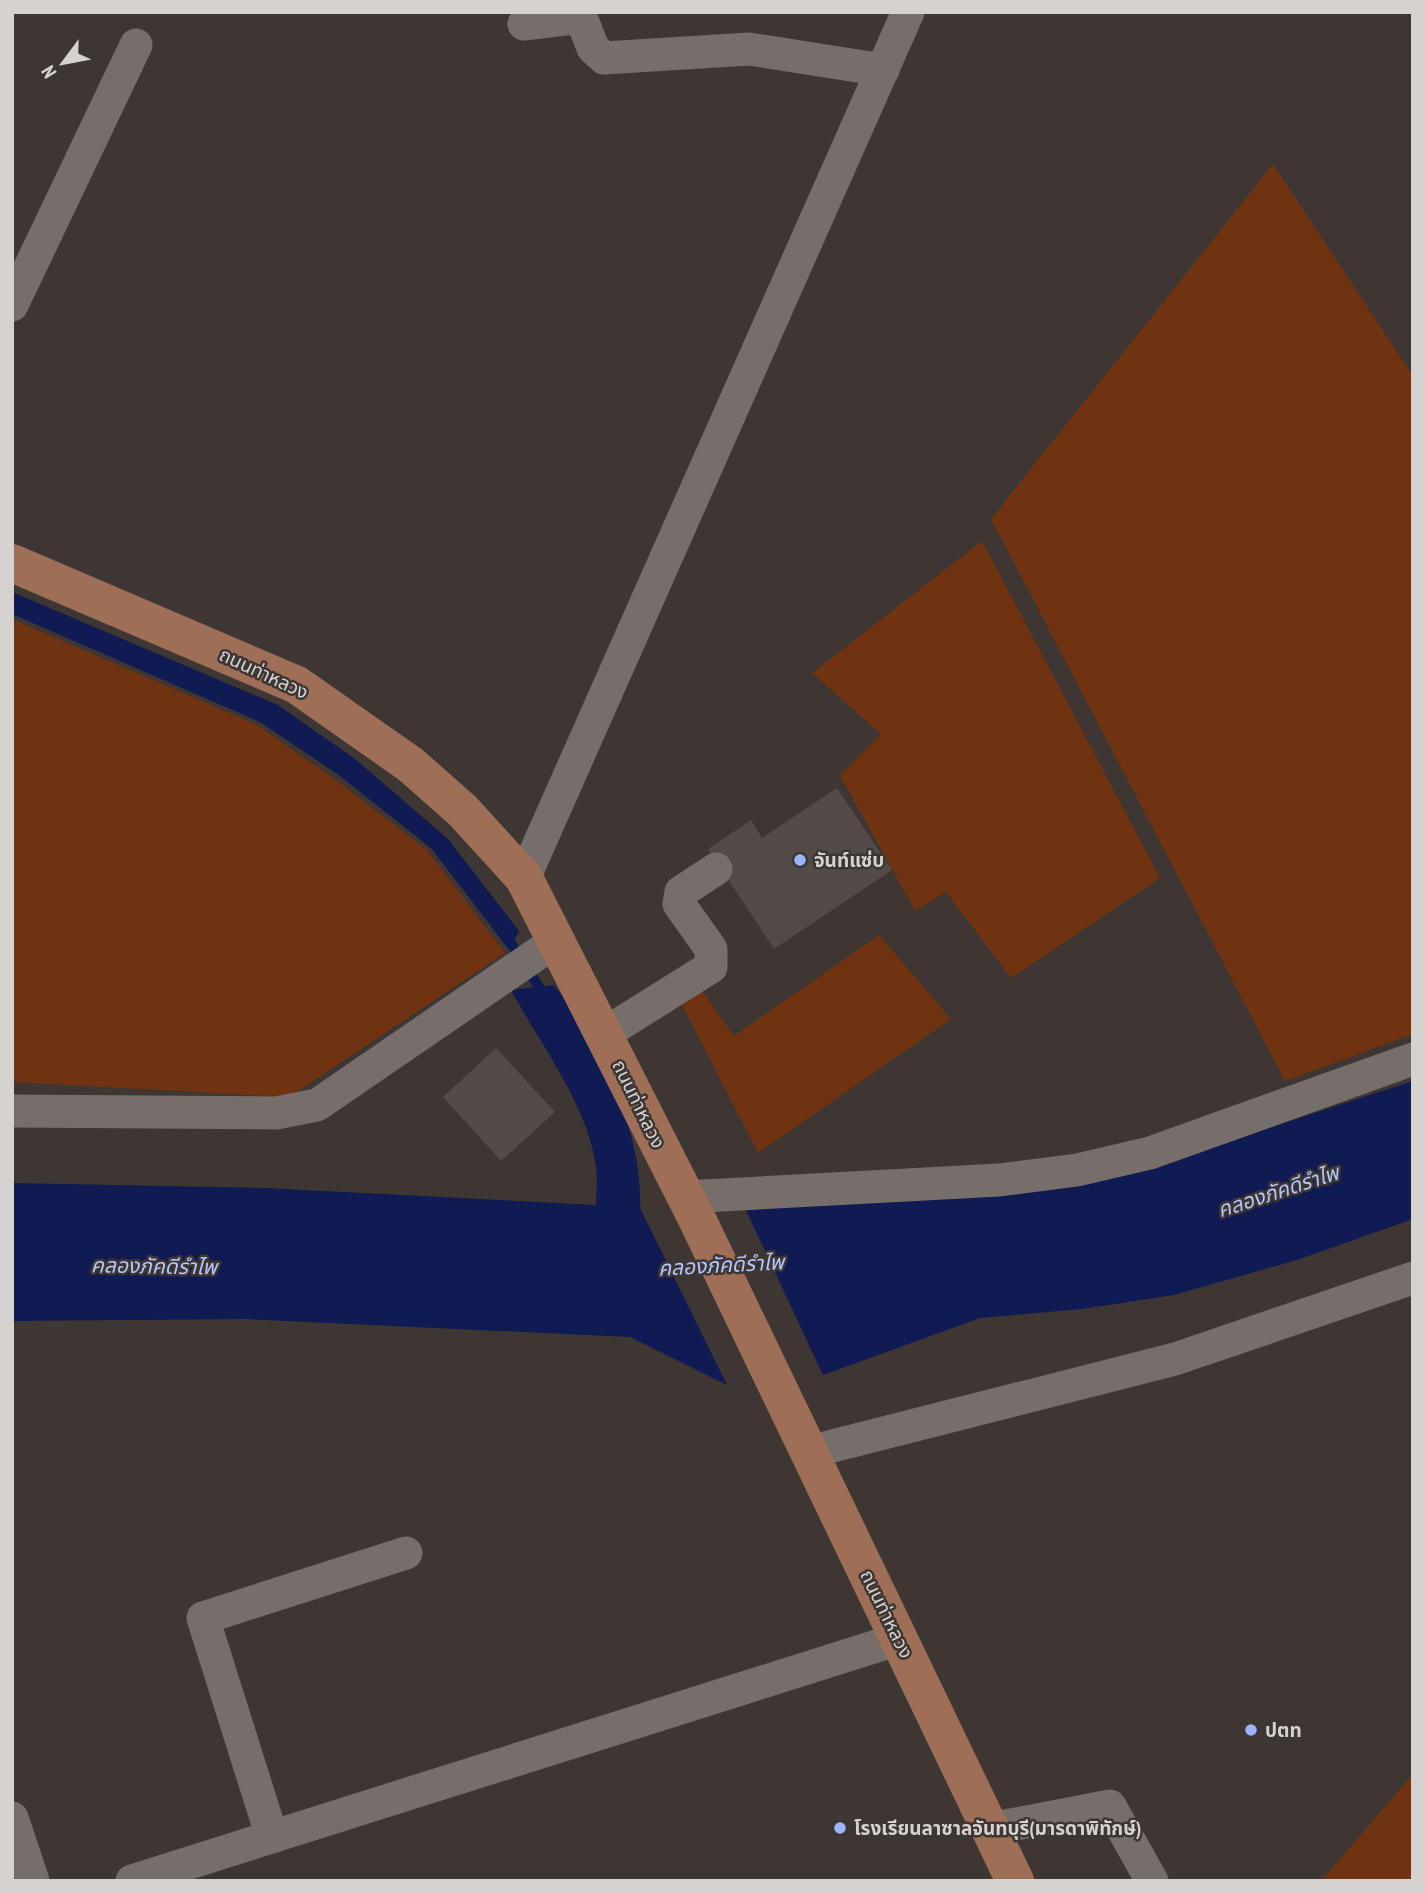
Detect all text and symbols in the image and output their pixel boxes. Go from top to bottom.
north arrow [28,28,98,98]
text: N [36,61,61,83]
street label: ถนนท่าหลวง [216,642,312,704]
place label: จันท์แซ่บ [814,848,884,872]
marker: จันท์แซ่บ [792,852,808,868]
street label: ถนนท่าหลวง [607,1056,671,1152]
water label: คลองภัคดีรำไพ [1214,1158,1344,1223]
water label: คลองภัคดีรำไพ [657,1248,787,1282]
water label: คลองภัคดีรำไพ [91,1251,220,1281]
street label: ถนนท่าหลวง [855,1566,919,1662]
place label: ปตท [1265,1718,1302,1742]
marker: ปตท [1243,1722,1259,1738]
place label: โรงเรียนลาซาลจันทบุรี(มารดาพิทักษ์) [854,1816,1141,1840]
marker: โรงเรียนลาซาลจันทบุรี(มารดาพิทักษ์) [832,1820,848,1836]

